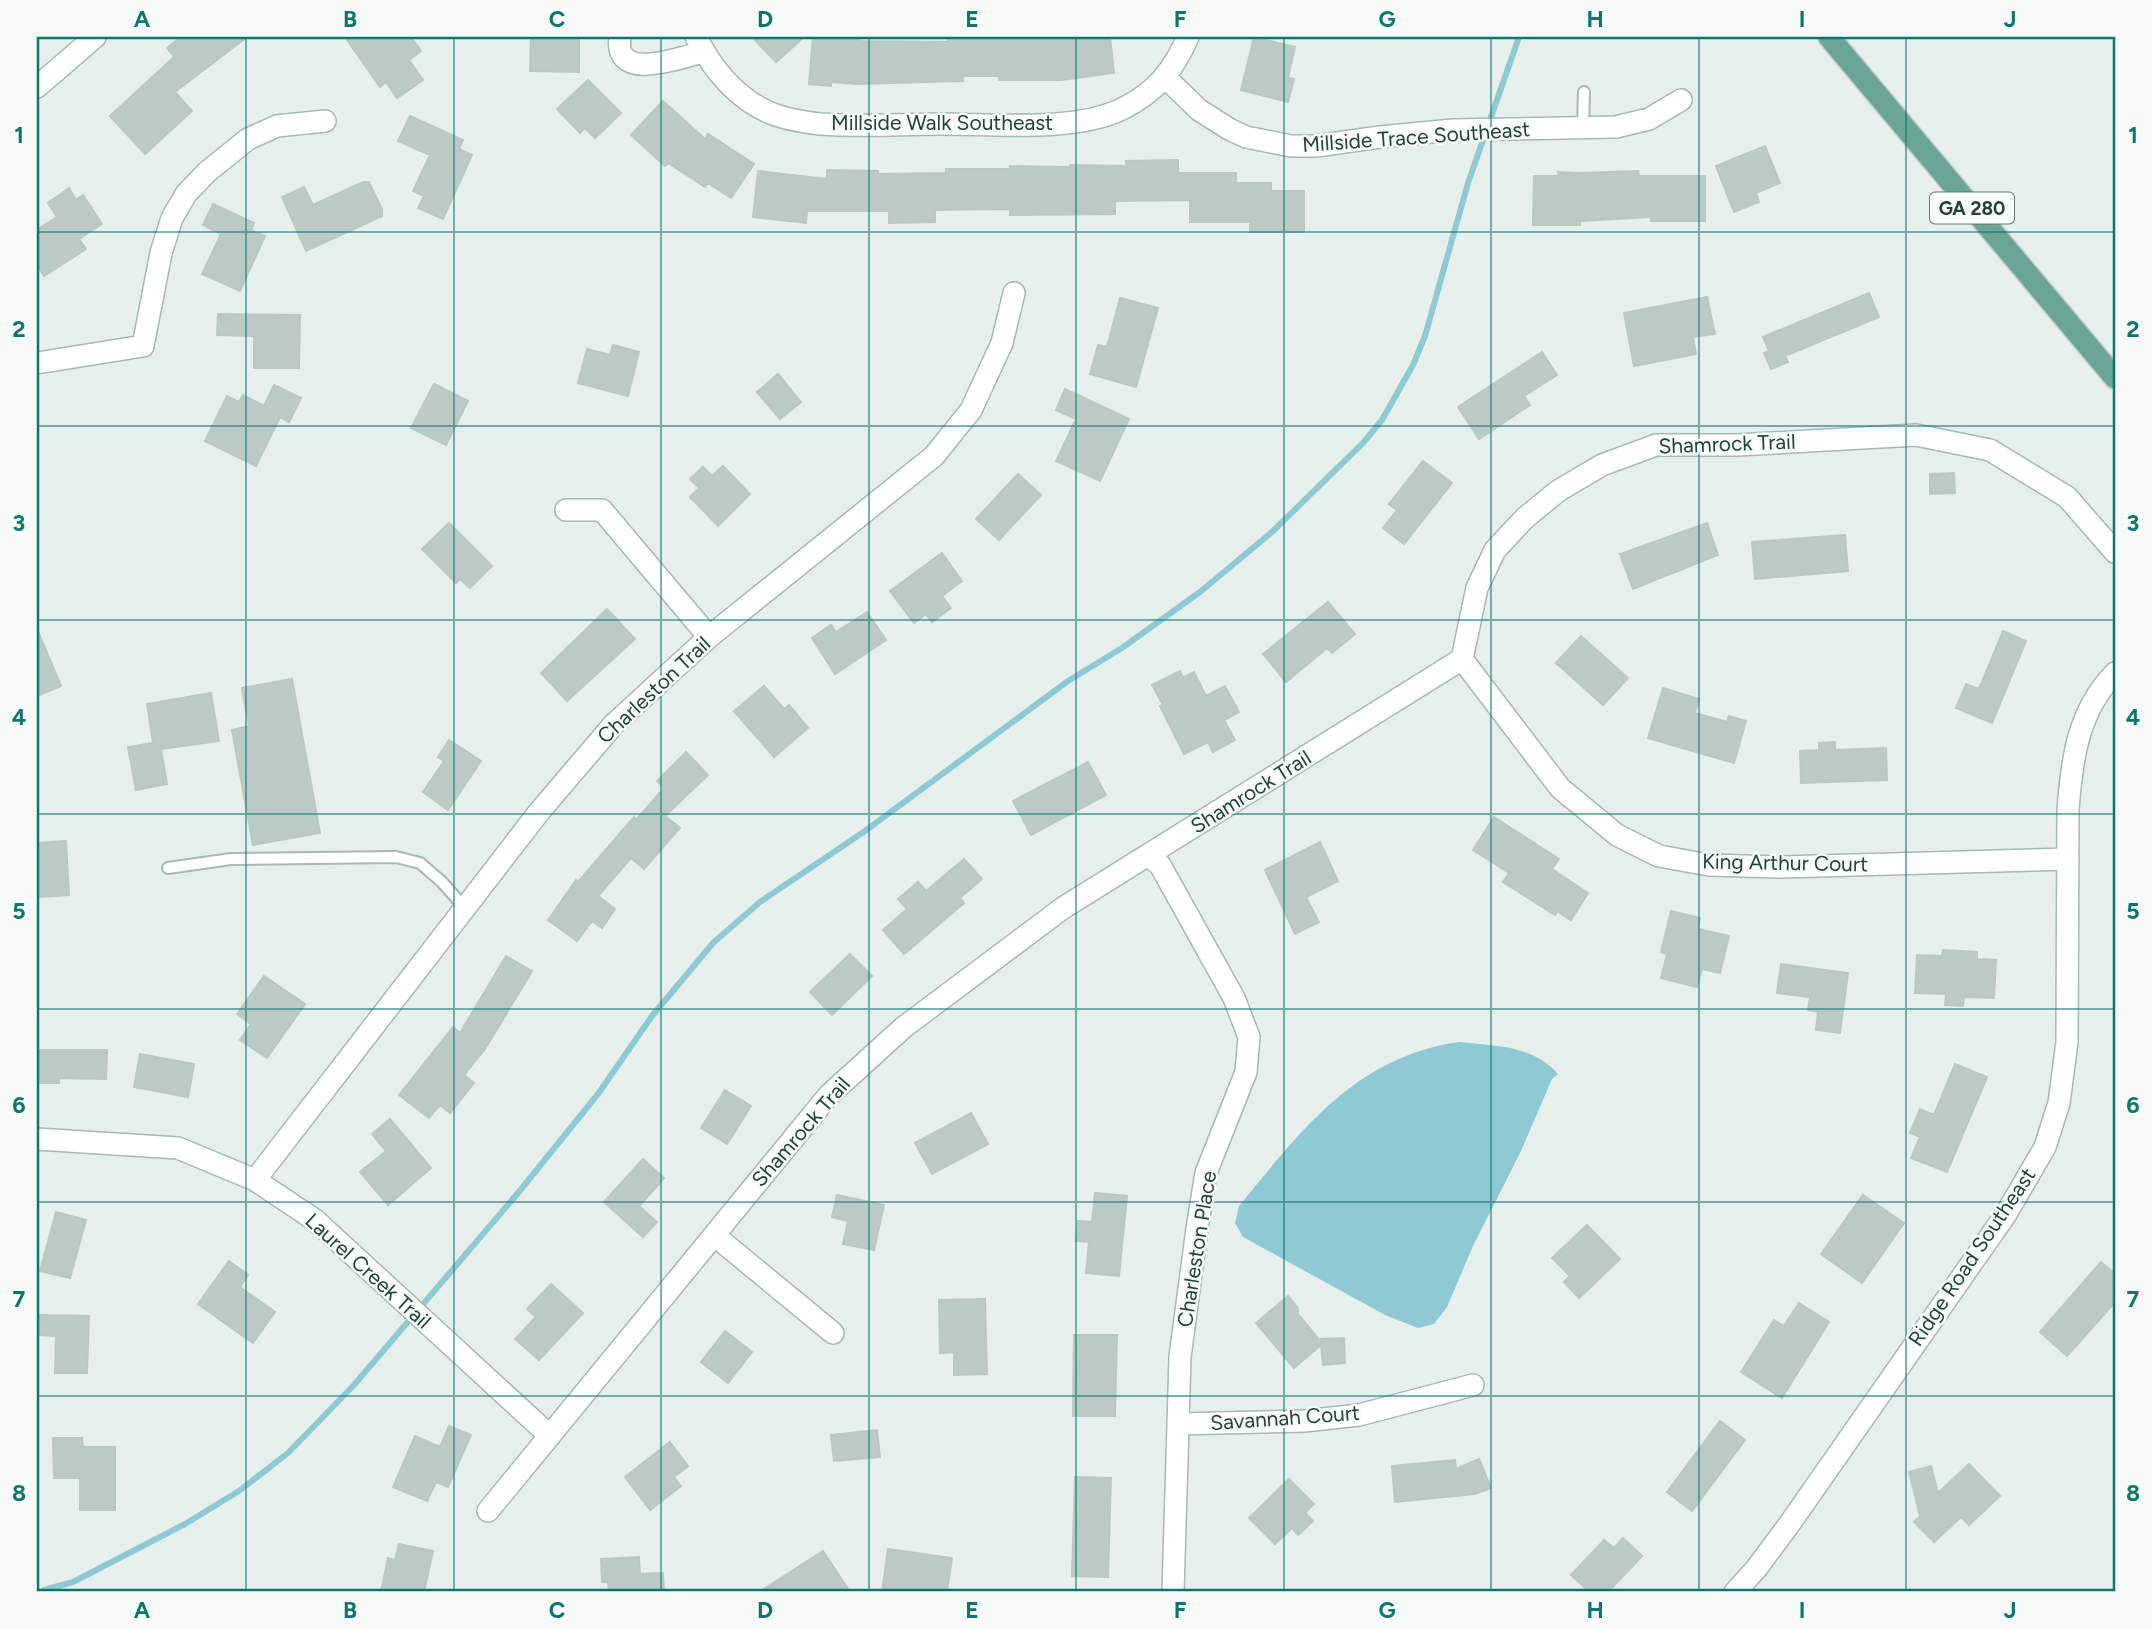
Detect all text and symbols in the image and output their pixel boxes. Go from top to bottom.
text: A [134,5,151,33]
text: B [343,5,357,33]
text: C [549,5,566,33]
text: D [757,5,773,33]
text: E [965,5,979,33]
text: F [1174,5,1187,33]
text: G [1378,5,1396,33]
text: H [1586,5,1604,33]
text: I [1799,5,1805,33]
text: J [2004,5,2016,33]
street label: Millside Walk Southeast [831,110,1053,135]
street label: Millside Trace Southeast [1301,116,1531,157]
text: 1 [14,121,24,149]
text: 1 [2128,121,2138,149]
road number: GA 280 [1930,192,2014,224]
text: 2 [12,315,26,343]
text: 2 [2126,315,2140,343]
street label: Shamrock Trail [1658,429,1796,458]
text: 3 [13,509,25,537]
text: 3 [2127,509,2139,537]
street label: Charleston Trail [592,631,715,748]
text: 4 [12,703,26,731]
text: 4 [2126,703,2140,731]
street label: Shamrock Trail [1186,745,1316,839]
street label: King Arthur Court [1702,849,1868,876]
text: 5 [12,897,26,925]
text: 5 [2126,897,2140,925]
street label: Shamrock Trail [746,1072,855,1192]
text: 6 [12,1091,26,1119]
text: 6 [2126,1091,2140,1119]
street label: Ridge Road Southeast [1903,1163,2040,1350]
street label: Charleston Place [1172,1169,1221,1329]
street label: Laurel Creek Trail [300,1208,436,1334]
text: 7 [13,1285,26,1313]
text: 7 [2127,1285,2140,1313]
street label: Savannah Court [1209,1400,1361,1435]
text: 8 [12,1479,26,1507]
text: 8 [2126,1479,2140,1507]
text: A [134,1596,151,1624]
text: B [343,1596,357,1624]
text: C [549,1596,566,1624]
text: D [757,1596,773,1624]
text: E [965,1596,979,1624]
text: F [1174,1596,1187,1624]
text: G [1378,1596,1396,1624]
text: H [1586,1596,1604,1624]
text: I [1799,1596,1805,1624]
text: J [2004,1596,2016,1624]

